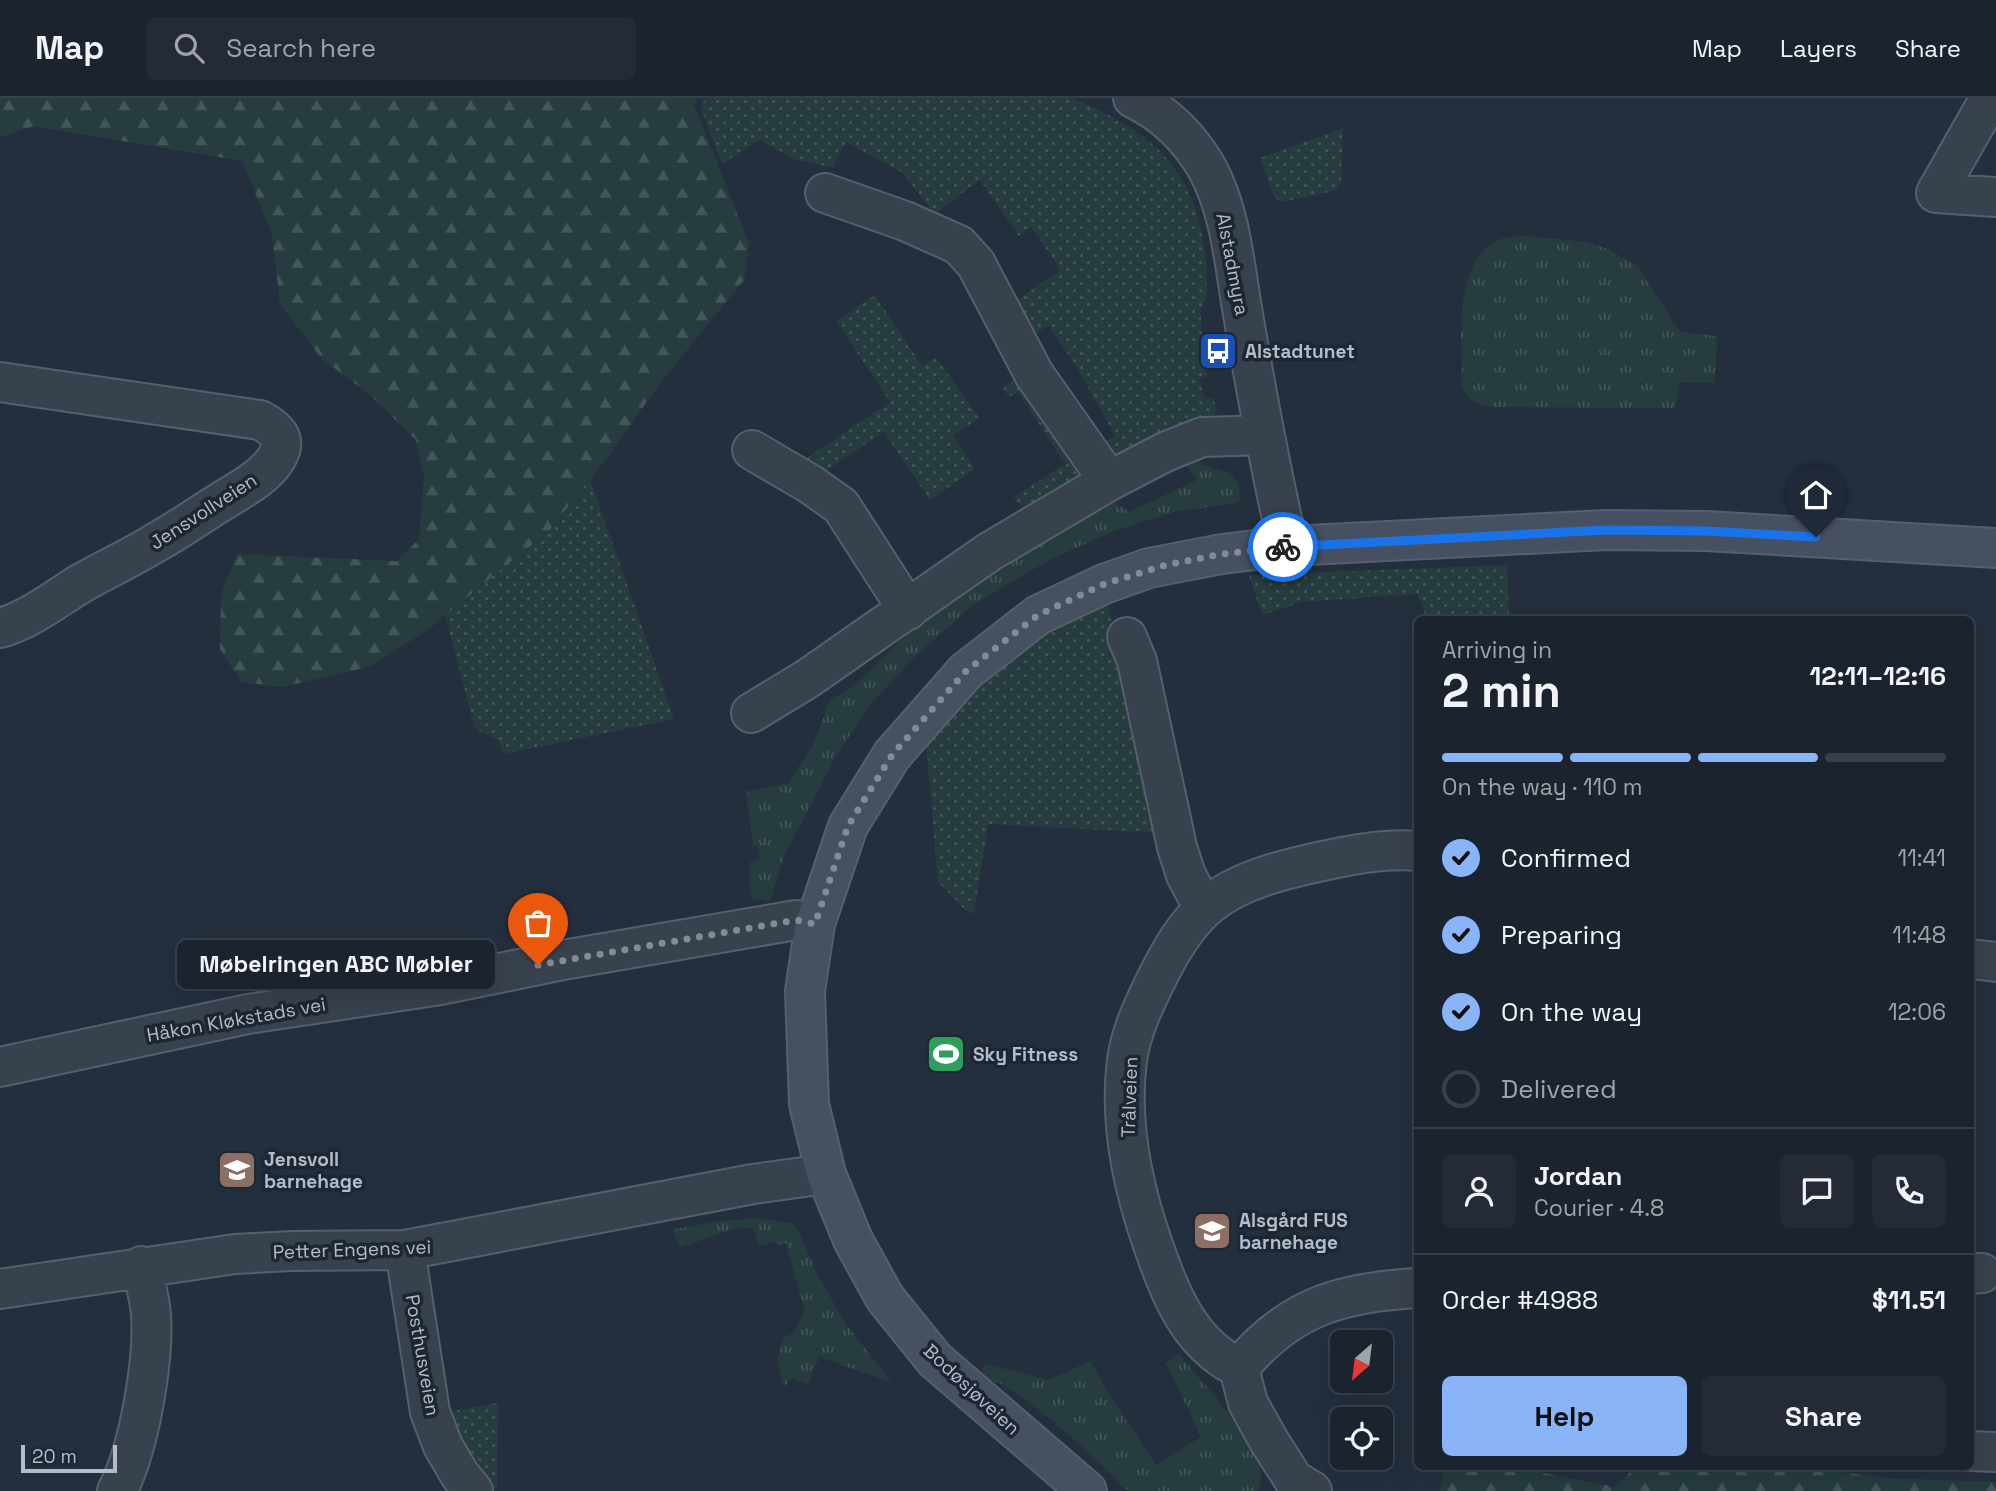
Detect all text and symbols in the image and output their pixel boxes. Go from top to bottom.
search box [146,17,636,80]
text: Map [35,27,104,69]
icon: search [170,29,208,67]
text: Search here [226,31,376,65]
text: Map [1692,33,1742,64]
text: Layers [1780,33,1857,64]
text: Share [1895,33,1961,64]
street label: Alstadmyra [1210,211,1255,317]
bus stop icon: Alstadtunet [1197,330,1239,372]
place label: Alstadtunet [1245,339,1355,364]
pin [1786,465,1846,537]
street label: Jensvollveien [145,467,262,555]
icon: home [1797,476,1835,514]
courier [1248,512,1318,582]
icon: bike [1264,528,1302,566]
text: Arriving in [1442,635,1552,665]
text: 12:11–12:16 [1810,659,1946,693]
text: 2 min [1442,662,1561,720]
text: On the way · 110 m [1442,772,1643,802]
icon: check [1442,839,1480,877]
text: Confirmed [1501,841,1631,875]
text: 11:41 [1898,843,1946,873]
pin [508,893,568,965]
icon: bag [519,904,557,942]
icon: check [1442,916,1480,954]
text: Preparing [1501,918,1622,952]
text: 11:48 [1892,920,1946,950]
callout: Møbelringen ABC Møbler [178,940,496,990]
text: Møbelringen ABC Møbler [199,949,473,979]
street label: Håkon Kløkstads vei [145,991,328,1048]
icon: check [1442,993,1480,1031]
text: On the way [1501,995,1642,1029]
text: 12:06 [1888,997,1946,1027]
sports icon: Sky Fitness [925,1033,967,1075]
place label: Sky Fitness [973,1042,1078,1067]
street label: Trålveien [1116,1056,1143,1138]
text: Delivered [1501,1072,1617,1106]
place label: Jensvoll barnehage [264,1147,363,1194]
school or university icon: Jensvoll barnehage [216,1149,258,1191]
button: person [1442,1154,1516,1228]
button: chat [1780,1154,1854,1228]
button: phone [1872,1154,1946,1228]
text: Jordan [1534,1159,1622,1193]
text: Courier · 4.8 [1534,1193,1664,1223]
place label: Alsgård FUS barnehage [1239,1208,1348,1255]
school or university icon: Alsgård FUS barnehage [1191,1210,1233,1252]
street label: Petter Engens vei [272,1234,432,1265]
text: Order #4988 [1442,1283,1598,1317]
text: $11.51 [1872,1283,1946,1317]
street label: Posthusveien [400,1292,445,1418]
north arrow [1330,1330,1393,1393]
map controls [1330,1330,1393,1470]
street label: Bodøsjøveien [918,1338,1025,1440]
button: Help [1442,1376,1687,1456]
button: Share [1701,1376,1946,1456]
button: locate [1330,1407,1393,1470]
scale bar [21,1442,117,1474]
text: 20 m [32,1444,77,1469]

